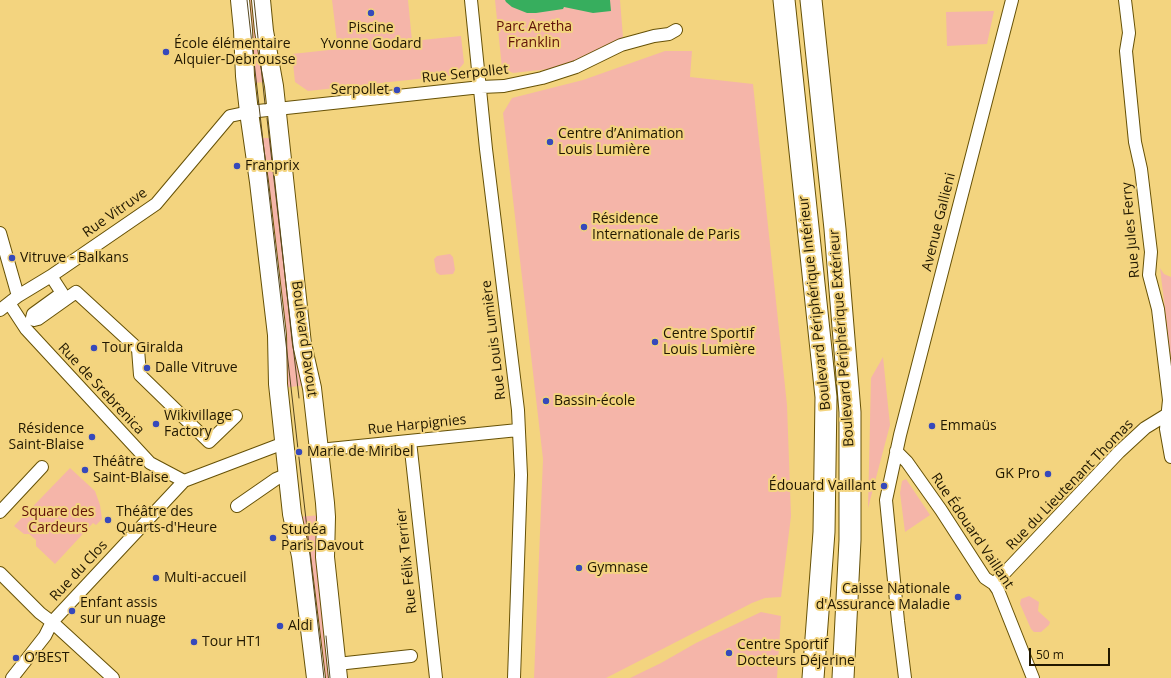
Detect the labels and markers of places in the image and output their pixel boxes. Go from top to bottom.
marker: Piscine Yvonne Godard [366,8,376,18]
place label: Piscine Yvonne Godard [320,20,422,52]
place label: École élémentaire Alquier-Debrousse [174,36,296,68]
marker: École élémentaire Alquier-Debrousse [161,47,171,57]
place label: Serpollet [331,82,389,98]
marker: Serpollet [392,85,402,95]
place label: Centre d’Animation Louis Lumière [558,126,684,158]
marker: Centre d’Animation Louis Lumière [545,137,555,147]
place label: Franprix [245,158,299,174]
marker: Franprix [232,161,242,171]
place label: Résidence Internationale de Paris [592,211,740,244]
marker: Résidence Internationale de Paris [579,222,589,232]
place label: Vitruve - Balkans [20,250,129,266]
marker: Vitruve - Balkans [7,253,17,263]
place label: Centre Sportif Louis Lumière [663,326,755,358]
marker: Centre Sportif Louis Lumière [650,337,660,347]
place label: Tour Giralda [102,340,183,356]
marker: Tour Giralda [89,343,99,353]
place label: Dalle Vitruve [155,360,238,376]
marker: Dalle Vitruve [142,363,152,373]
place label: Bassin-école [554,393,635,409]
marker: Bassin-école [541,396,551,406]
place label: Wikivillage Factory [164,408,232,440]
place label: Emmaüs [940,418,997,434]
marker: Wikivillage Factory [151,419,161,429]
place label: Résidence Saint-Blaise [9,421,84,454]
marker: Emmaüs [927,421,937,431]
marker: Résidence Saint-Blaise [87,432,97,442]
place label: Marie de Miribel [307,444,414,460]
marker: Marie de Miribel [294,447,304,457]
place label: Théâtre Saint-Blaise [93,454,168,486]
marker: Théâtre Saint-Blaise [80,465,90,475]
place label: GK Pro [995,466,1040,482]
marker: GK Pro [1043,469,1053,479]
place label: Édouard Vaillant [769,478,876,494]
marker: Édouard Vaillant [879,481,889,491]
place label: Théâtre des Quarts-d'Heure [116,504,217,536]
marker: Théâtre des Quarts-d'Heure [103,515,113,525]
place label: Studéa Paris Davout [281,522,364,554]
marker: Studéa Paris Davout [268,533,278,543]
place label: Gymnase [587,560,648,576]
marker: Gymnase [574,563,584,573]
place label: Multi-accueil [164,570,246,586]
marker: Multi-accueil [151,573,161,583]
place label: Caisse Nationale d'Assurance Maladie [816,581,950,614]
marker: Caisse Nationale d'Assurance Maladie [953,592,963,602]
place label: Enfant assis sur un nuage [80,595,166,628]
marker: Enfant assis sur un nuage [67,606,77,616]
place label: Aldi [288,618,312,634]
marker: Aldi [275,621,285,631]
place label: Tour HT1 [202,634,262,650]
marker: Tour HT1 [189,637,199,647]
place label: Centre Sportif Docteurs Déjerine [737,637,855,670]
marker: Centre Sportif Docteurs Déjerine [724,648,734,658]
place label: O’BEST [24,650,69,666]
marker: O’BEST [11,653,21,663]

